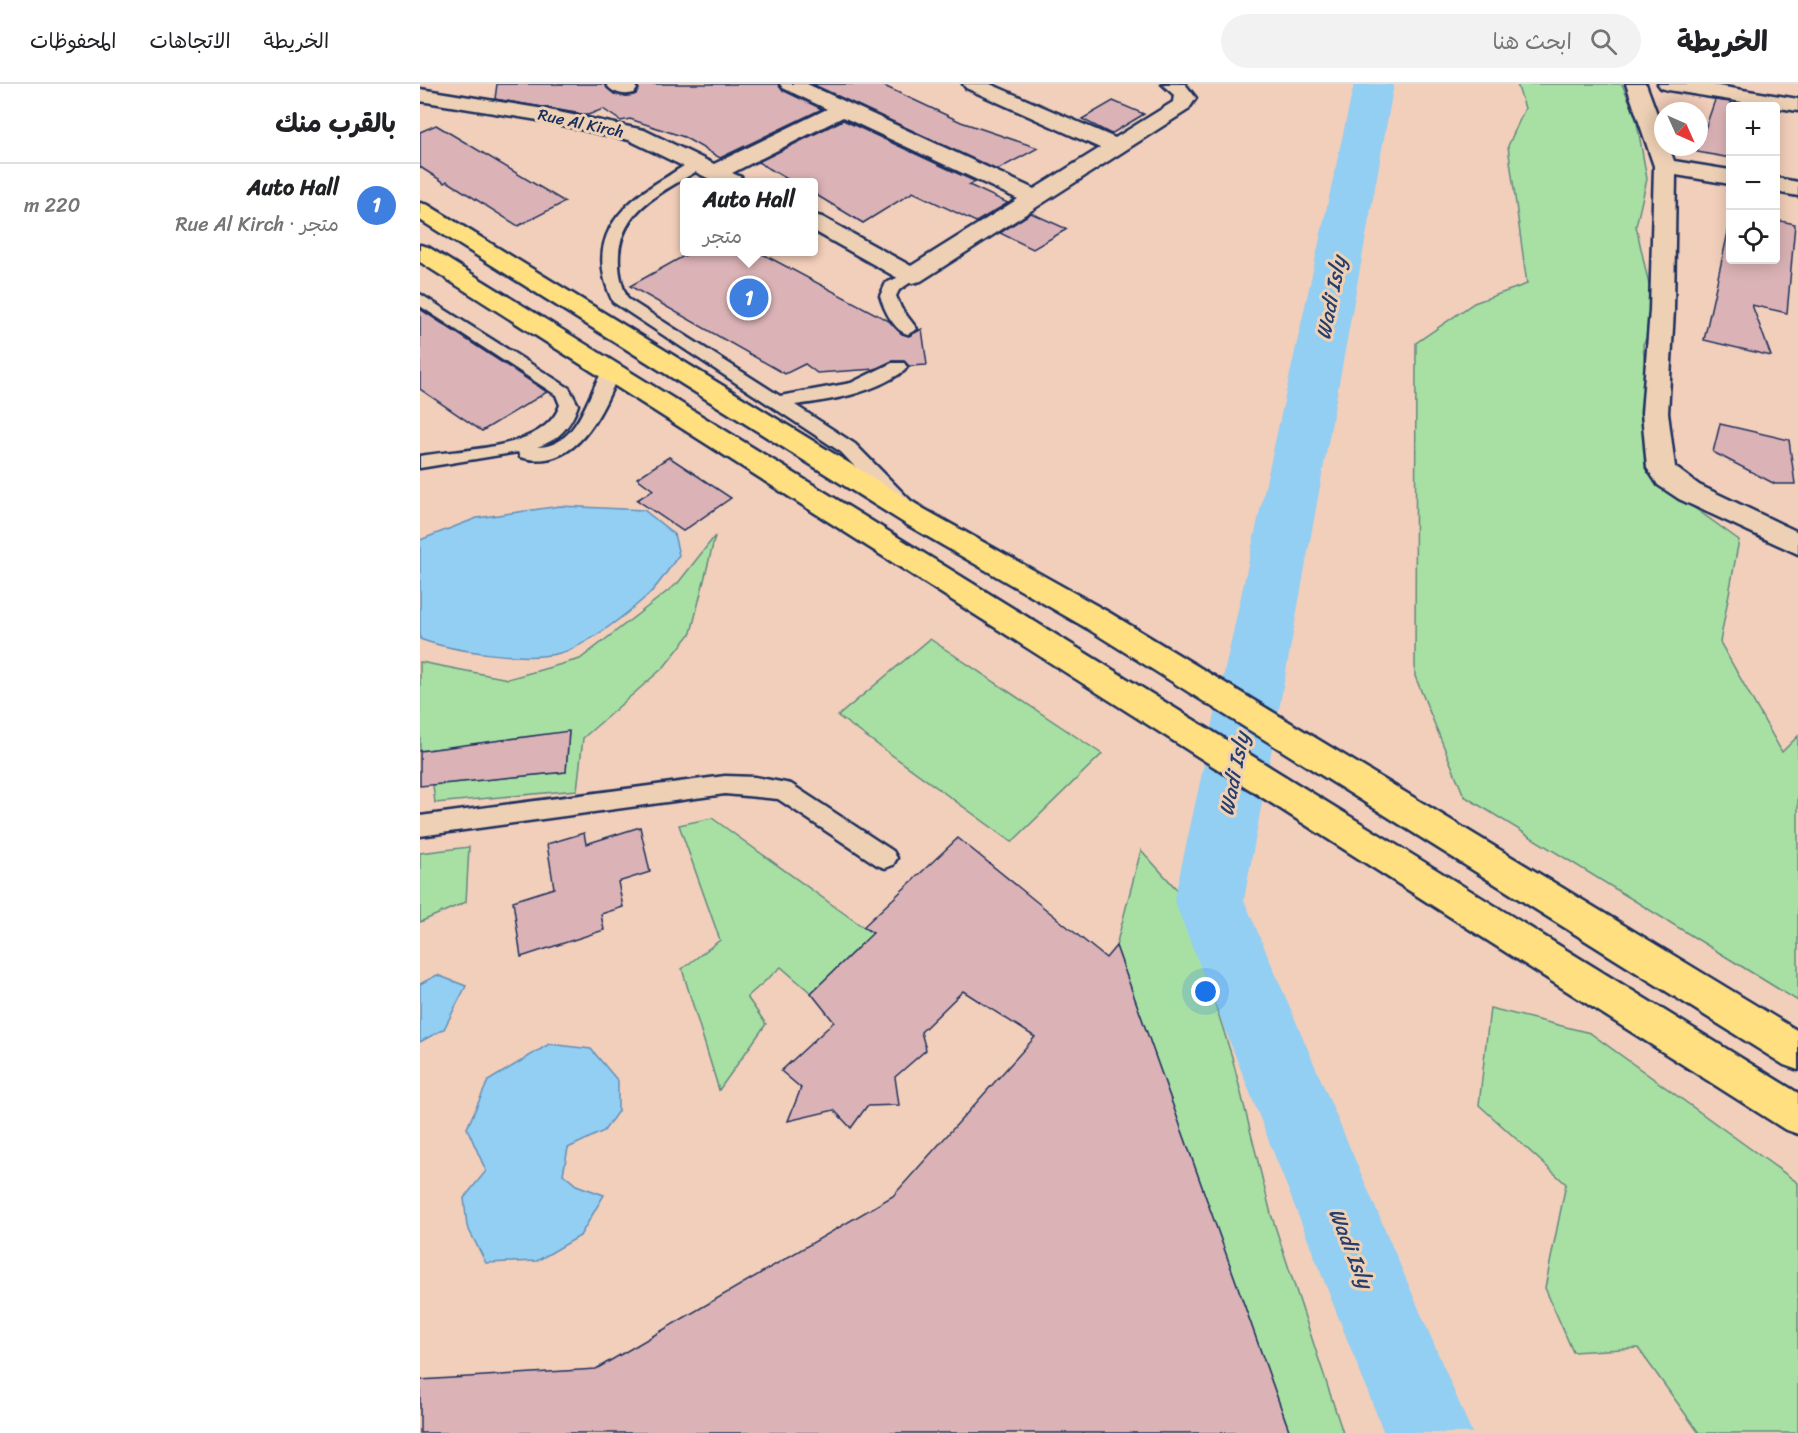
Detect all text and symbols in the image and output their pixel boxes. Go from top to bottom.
search box [1221,14,1641,68]
text: الخريطة [1677,17,1768,66]
text: المحفوظات [30,22,116,60]
text: الاتجاهات [149,22,231,60]
text: الخريطة [264,22,329,60]
text: ابحث هنا [1493,22,1572,61]
icon: search [1587,25,1620,58]
text: بالقرب منك [275,100,396,146]
street label: Rue Al Kirch [535,100,627,146]
north arrow [1654,102,1708,156]
map controls [1726,102,1780,264]
button: + [1726,102,1780,156]
button: − [1726,156,1780,210]
text: Auto Hall [247,168,339,207]
popup [680,178,818,256]
text: Auto Hall [703,180,795,219]
text: 220 m [24,188,80,223]
text: 1 [372,188,381,223]
text: متجر · Rue Al Kirch [175,207,339,242]
button: locate [1726,210,1780,264]
text: متجر [703,219,742,254]
water label: Wadi Isly [1304,250,1358,343]
pin: 1 [730,276,768,320]
water label: Wadi Isly [1207,726,1261,819]
your location [1191,977,1220,1006]
water label: Wadi Isly [1318,1202,1385,1297]

